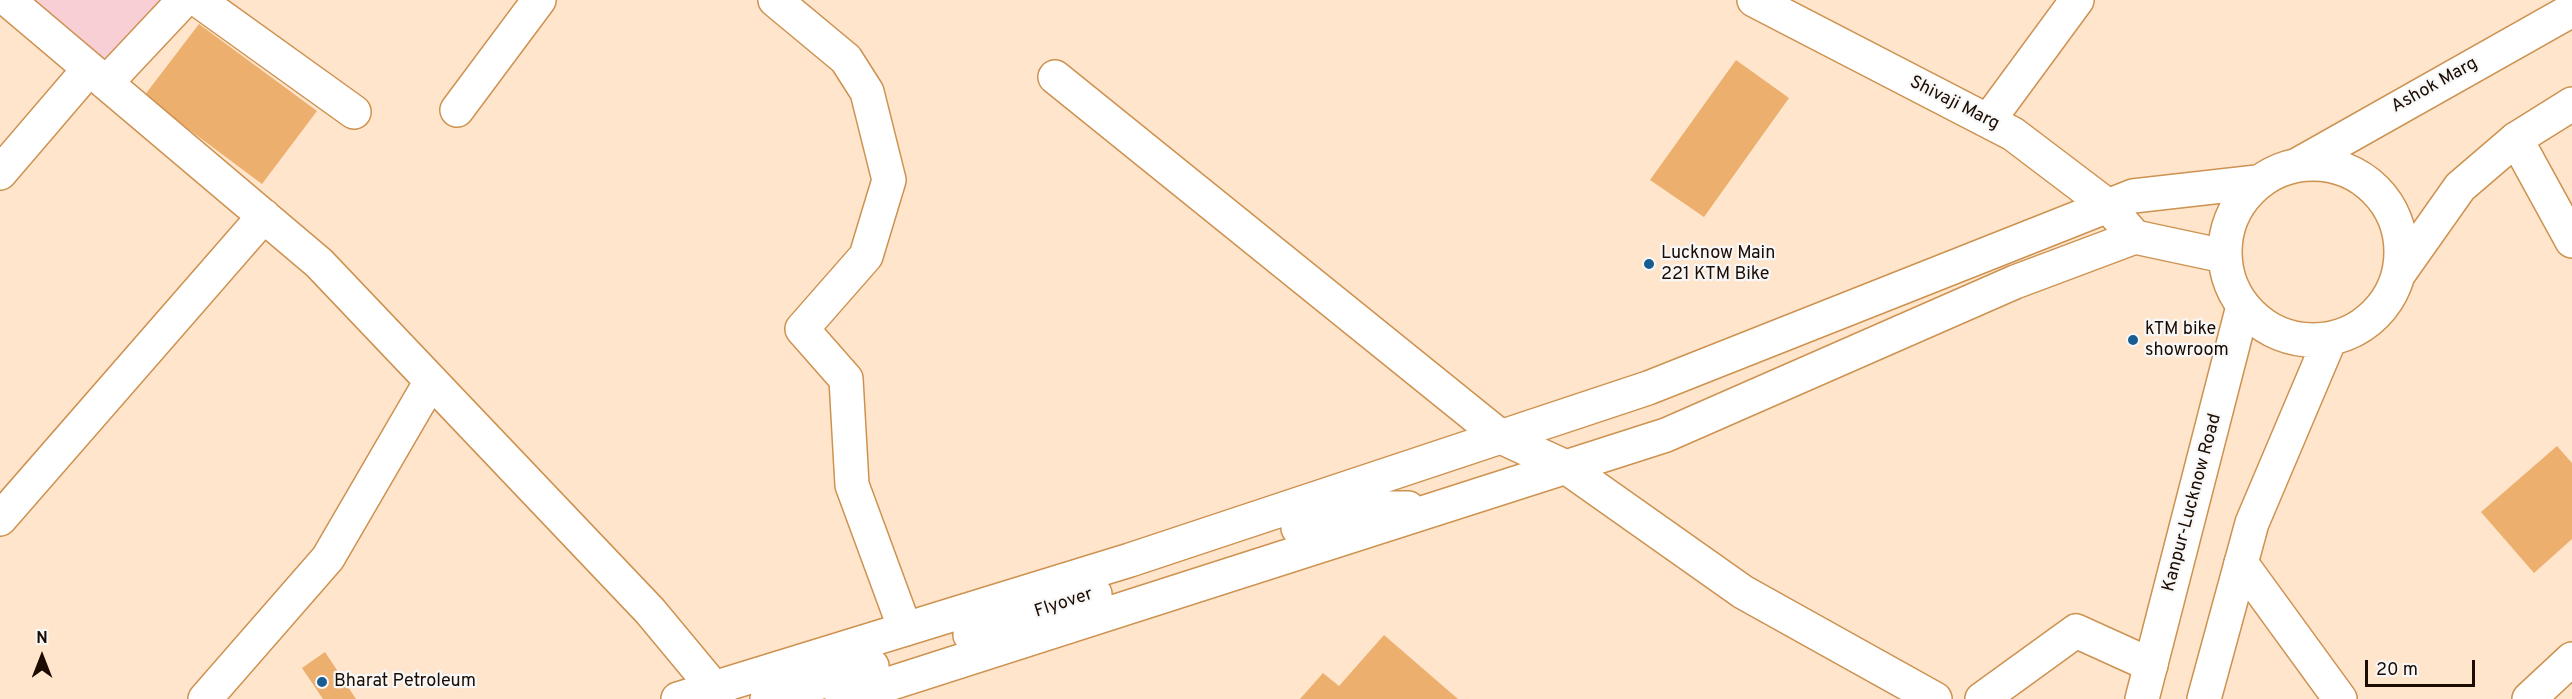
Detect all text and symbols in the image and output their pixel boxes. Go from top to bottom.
street label: Ashok Marg [2388,53,2482,119]
street label: Shivaji Marg [1905,72,2003,136]
place label: Lucknow Main 221 KTM Bike [1661,243,1775,286]
marker: Lucknow Main 221 KTM Bike [1642,257,1656,271]
place label: kTM bike showroom [2145,319,2229,362]
marker: kTM bike showroom [2126,333,2140,347]
street label: Kanpur-Lucknow Road [2159,412,2227,594]
street label: Flyover [1032,584,1096,624]
north arrow [12,627,72,687]
text: N [36,629,48,649]
scale bar [2368,648,2478,686]
text: 20 m [2376,659,2418,682]
place label: Bharat Petroleum [334,671,476,693]
marker: Bharat Petroleum [315,675,329,689]

